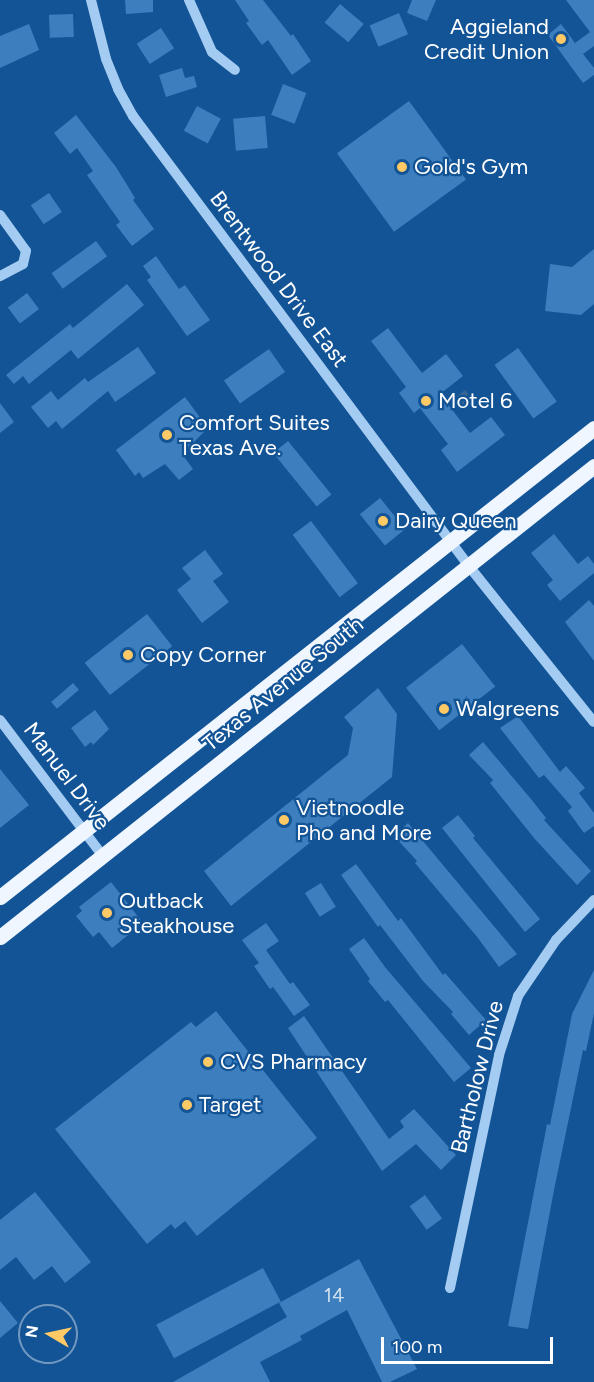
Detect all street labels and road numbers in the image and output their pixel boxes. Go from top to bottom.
street label: Brentwood Drive East [204,186,354,372]
street label: Texas Avenue South [197,611,369,757]
street label: Manuel Drive [18,717,116,835]
street label: Bartholow Drive [445,998,509,1156]

